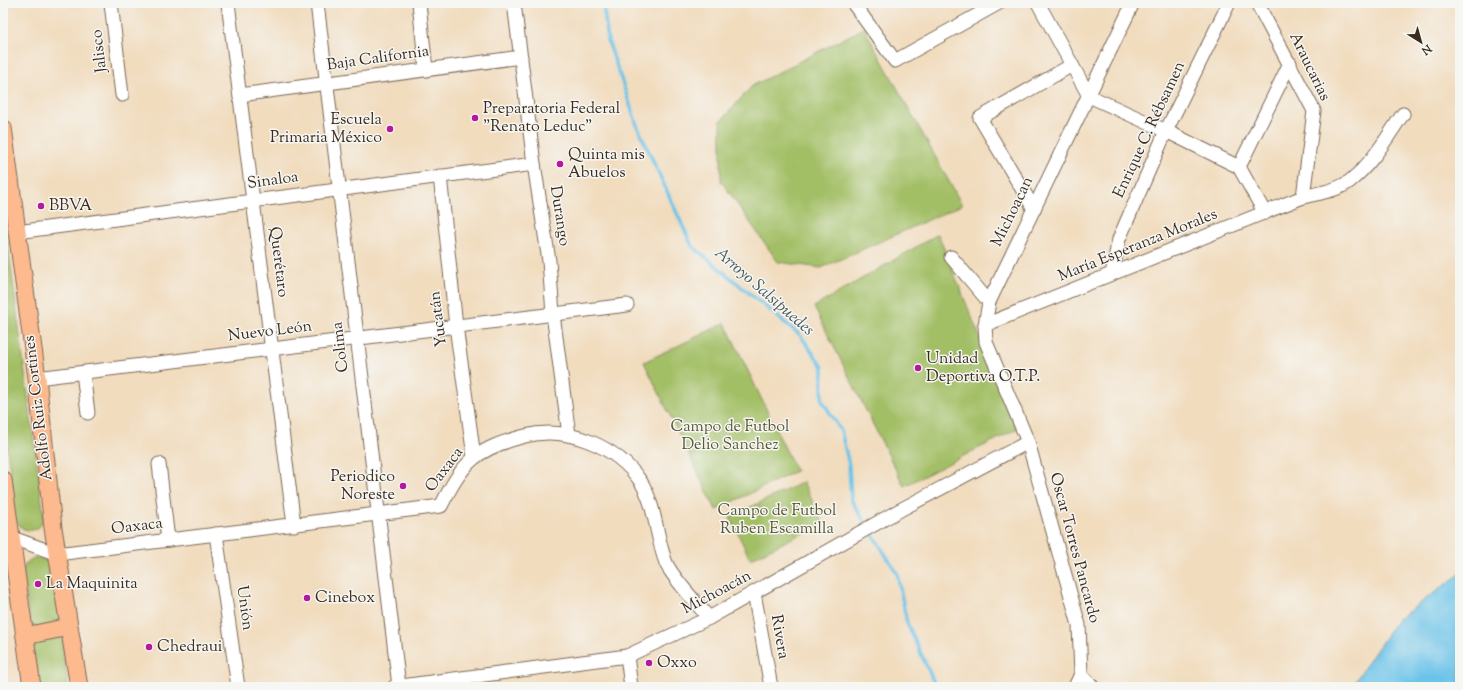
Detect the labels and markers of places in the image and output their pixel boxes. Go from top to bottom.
place label: Preparatoria Federal "Renato Leduc" [483,98,621,139]
place label: Escuela Primaria México [270,109,383,150]
marker: Preparatoria Federal "Renato Leduc" [470,113,480,123]
marker: Escuela Primaria México [385,124,395,134]
place label: Quinta mis Abuelos [568,144,645,185]
marker: Quinta mis Abuelos [555,159,565,169]
place label: BBVA [49,195,92,218]
marker: BBVA [36,201,46,211]
place label: Unidad Deportiva O.T.P. [926,348,1040,389]
marker: Unidad Deportiva O.T.P. [913,363,923,373]
place label: Periodico Noreste [331,466,395,507]
marker: Periodico Noreste [398,481,408,491]
place label: La Maquinita [46,573,138,596]
marker: La Maquinita [33,579,43,589]
place label: Cinebox [315,587,375,610]
marker: Cinebox [302,593,312,603]
place label: Chedraui [157,636,223,659]
marker: Chedraui [144,642,154,652]
place label: Oxxo [657,652,697,675]
marker: Oxxo [644,658,654,668]

